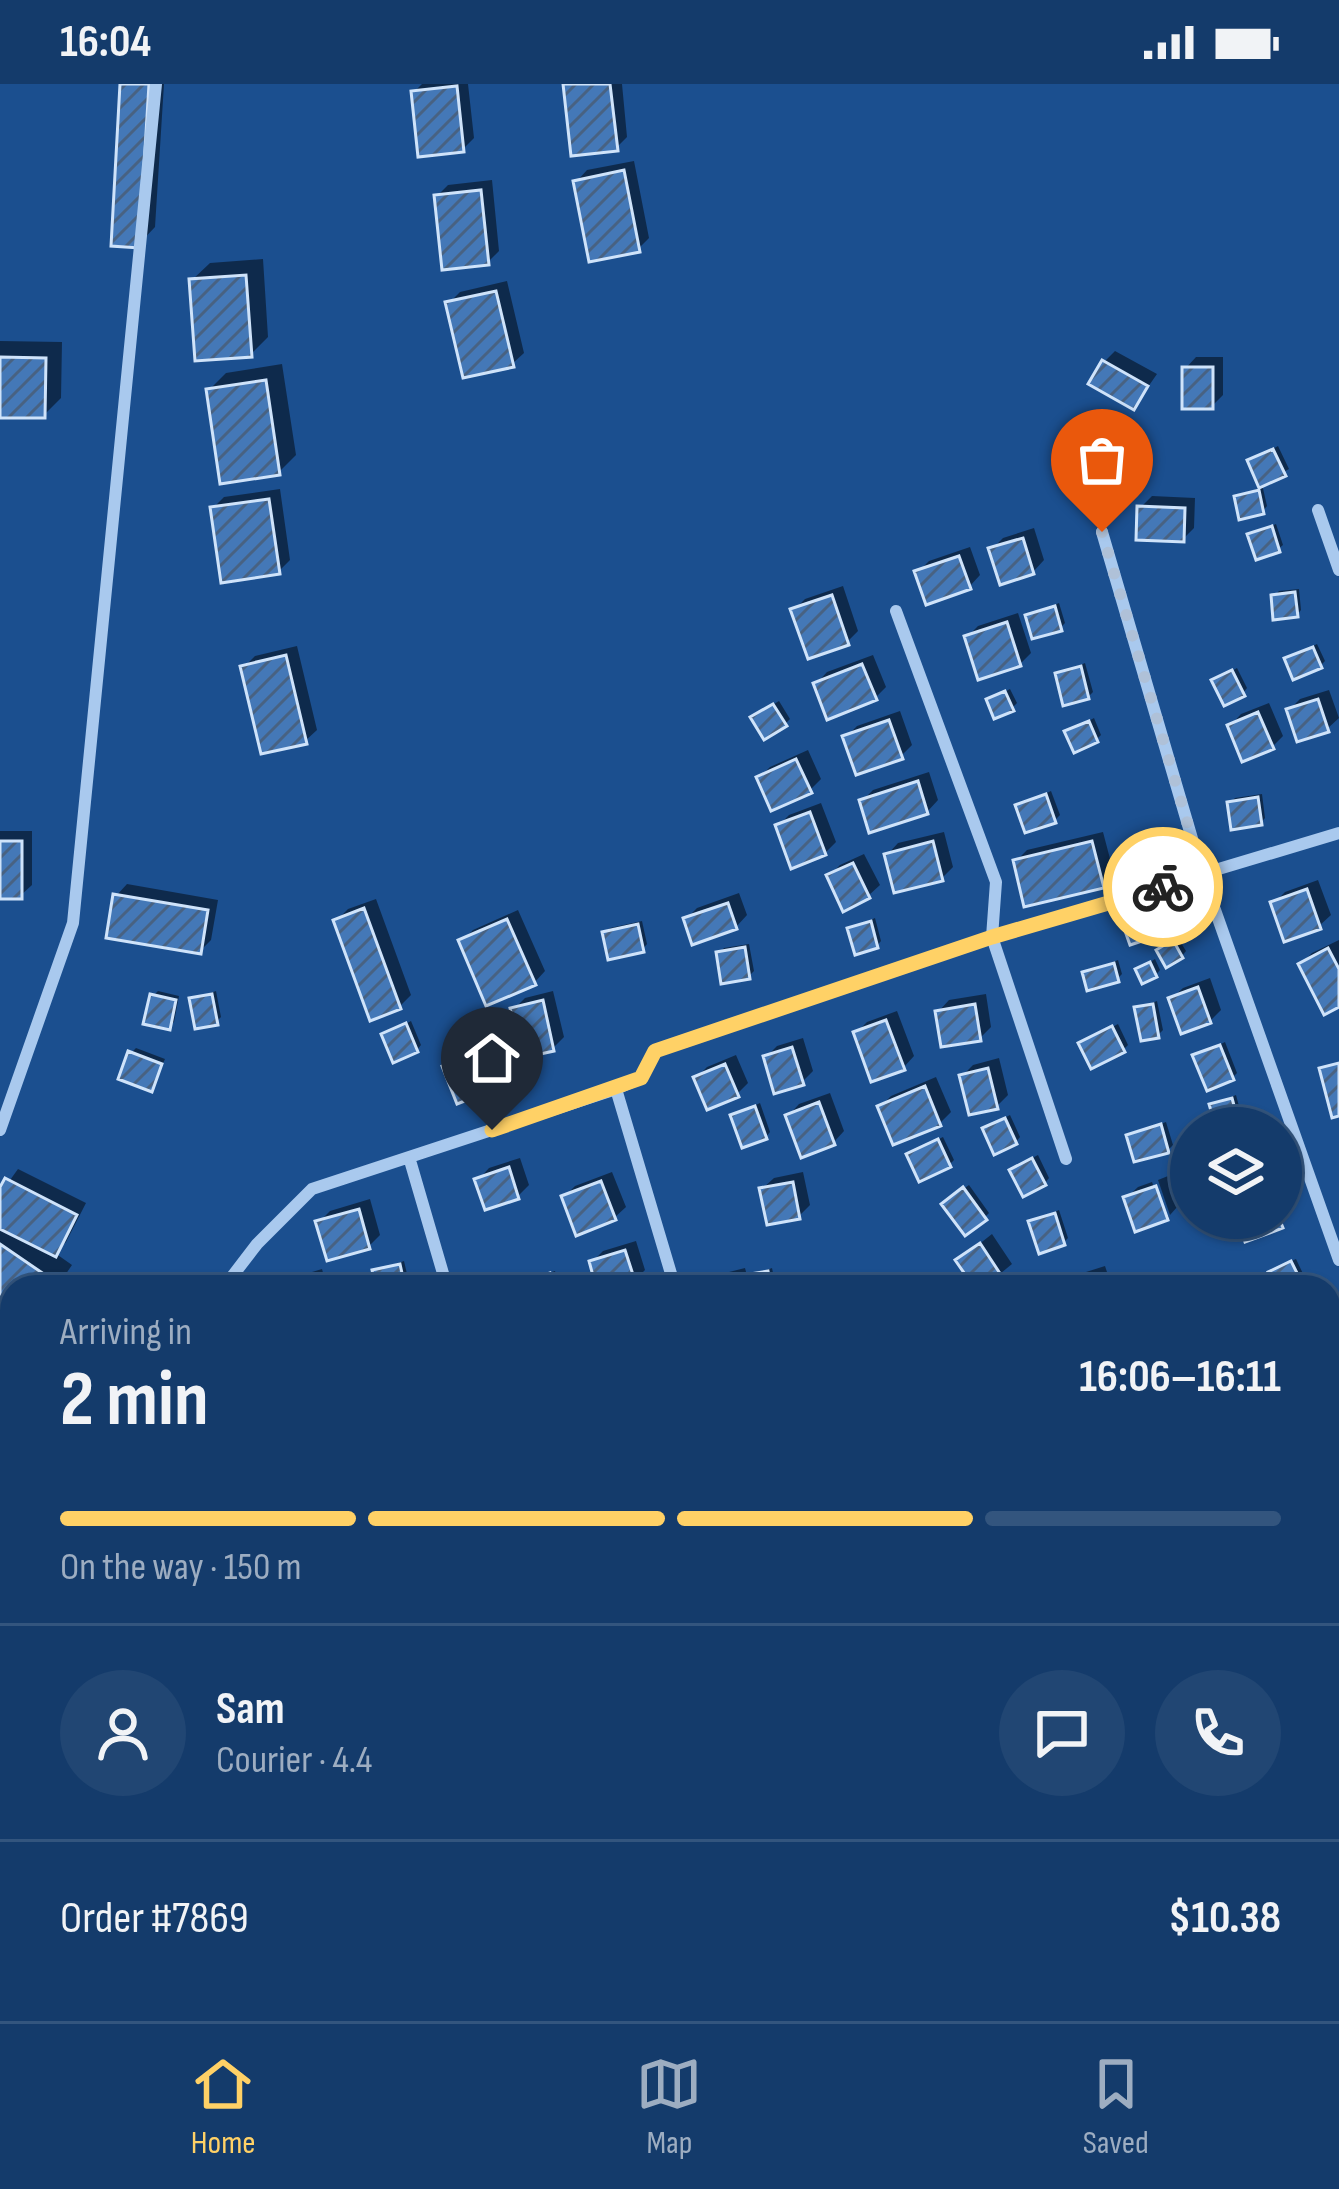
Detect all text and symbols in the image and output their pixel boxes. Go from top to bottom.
text: 16:04 [60,15,151,70]
pin [1051,409,1153,532]
icon: bag [1069,427,1135,493]
courier [1103,827,1223,947]
icon: bike [1130,854,1196,920]
pin [441,1007,543,1130]
icon: home [459,1025,525,1091]
map controls [1170,1107,1302,1239]
button: layers [1170,1107,1302,1239]
text: Arriving in [60,1309,192,1356]
text: 16:06–16:11 [1079,1350,1281,1405]
text: 2 min [60,1354,209,1447]
text: On the way · 150 m [60,1544,302,1591]
button: person [60,1670,186,1796]
button: chat [999,1670,1125,1796]
button: phone [1155,1670,1281,1796]
text: Sam [216,1682,285,1737]
text: Courier · 4.4 [216,1737,372,1784]
text: Order #7869 [60,1891,249,1946]
text: $10.38 [1168,1891,1281,1946]
tab: Home [190,2051,256,2163]
tab: Map [636,2051,702,2163]
tab: Saved [1083,2051,1149,2163]

